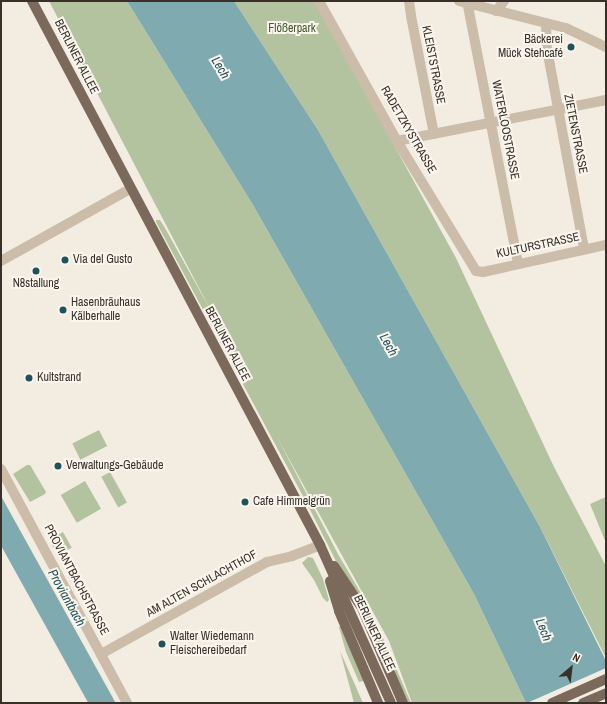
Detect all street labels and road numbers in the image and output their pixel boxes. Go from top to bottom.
street label: BERLINER ALLEE [51,17,101,97]
street label: KLEISTSTRASSE [418,24,448,106]
street label: WATERLOOSTRASSE [488,79,522,181]
street label: RADETZKYSTRASSE [377,84,439,176]
street label: ZIETENSTRASSE [560,93,590,175]
street label: KULTURSTRASSE [495,230,581,262]
street label: BERLINER ALLEE [201,304,253,384]
street label: PROVIANTBACHSTRASSE [41,522,111,638]
street label: AM ALTEN SCHLACHTHOF [144,547,260,621]
street label: BERLINER ALLEE [350,593,398,673]

